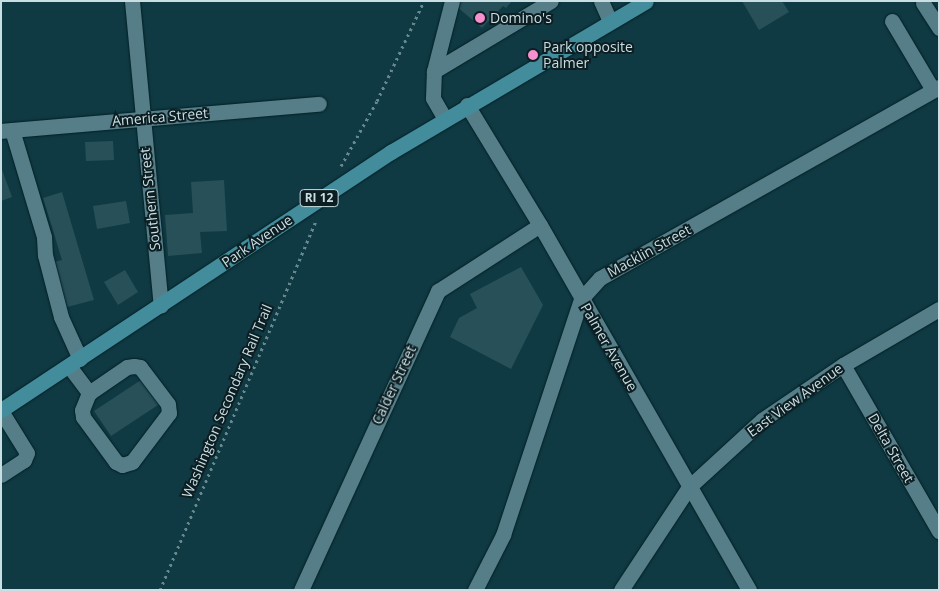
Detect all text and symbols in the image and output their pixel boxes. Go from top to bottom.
place label: Domino's [490,10,552,26]
marker: Domino's [474,12,486,24]
place label: Park opposite Palmer [543,39,633,72]
marker: Park opposite Palmer [527,49,539,61]
street label: America Street [111,104,209,130]
street label: Southern Street [136,147,164,251]
road number: RI 12 [299,188,339,208]
street label: Park Avenue [218,211,296,271]
street label: Macklin Street [604,221,694,281]
street label: Palmer Avenue [577,300,641,394]
street label: Washington Secondary Rail Trail [178,302,276,500]
street label: Calder Street [368,343,420,427]
street label: East View Avenue [744,360,846,440]
street label: Delta Street [864,410,918,486]

